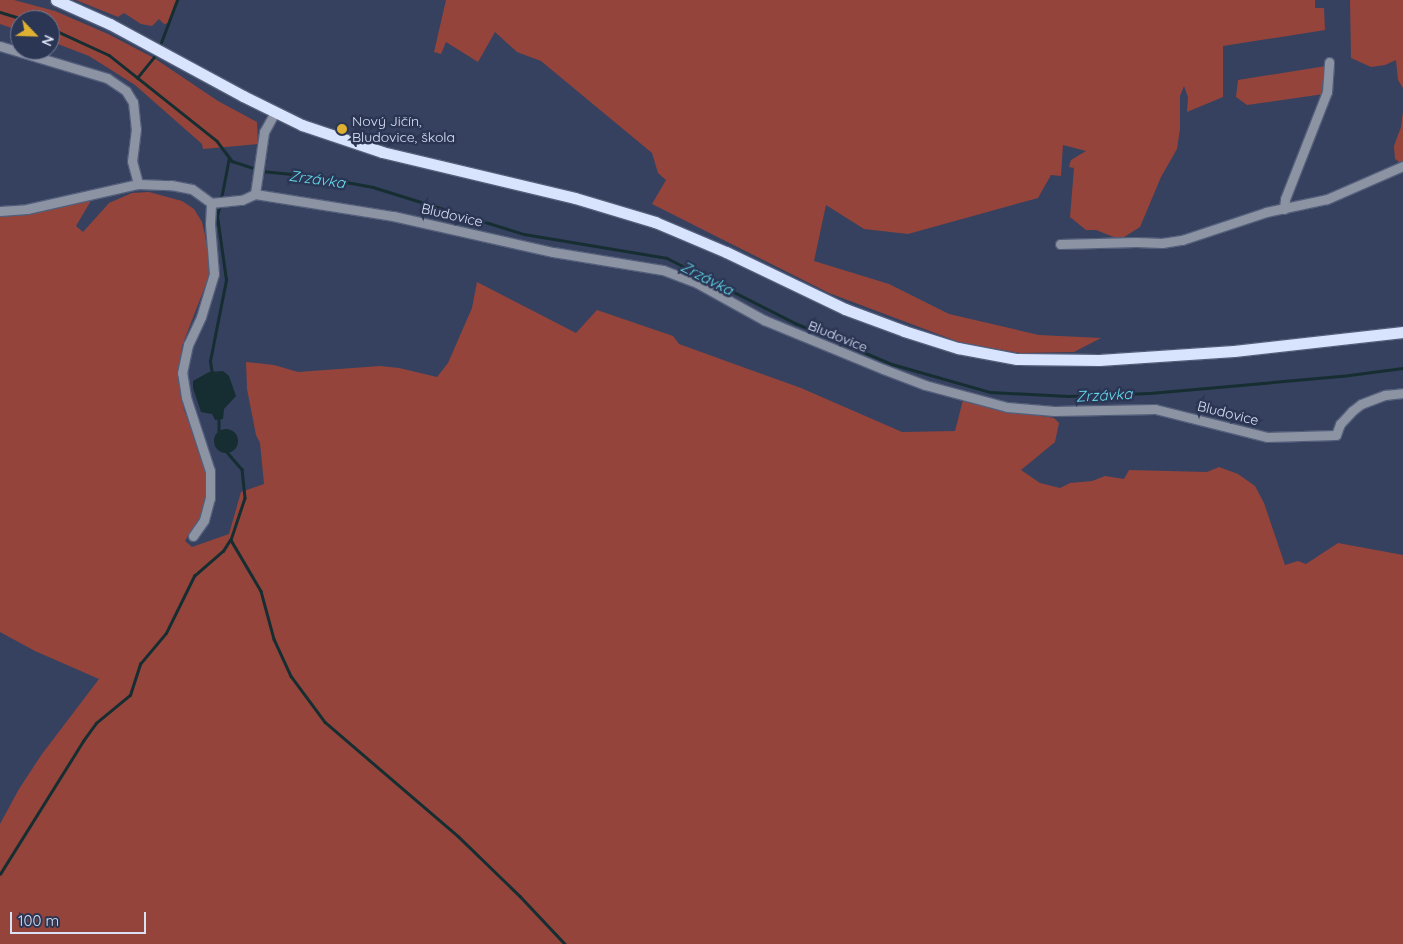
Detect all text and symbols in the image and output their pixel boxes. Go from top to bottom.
north arrow [10,10,60,60]
text: N [37,32,58,49]
place label: Nový Jičín, Bludovice, škola [352,113,455,146]
marker: Nový Jičín, Bludovice, škola [336,123,348,135]
water label: Zrzávka [288,166,346,192]
street label: Bludovice [420,200,484,230]
water label: Zrzávka [678,257,736,299]
street label: Bludovice [806,316,870,356]
water label: Zrzávka [1075,385,1133,405]
street label: Bludovice [1196,397,1260,429]
scale bar [12,902,149,934]
text: 100 m [18,911,59,930]

